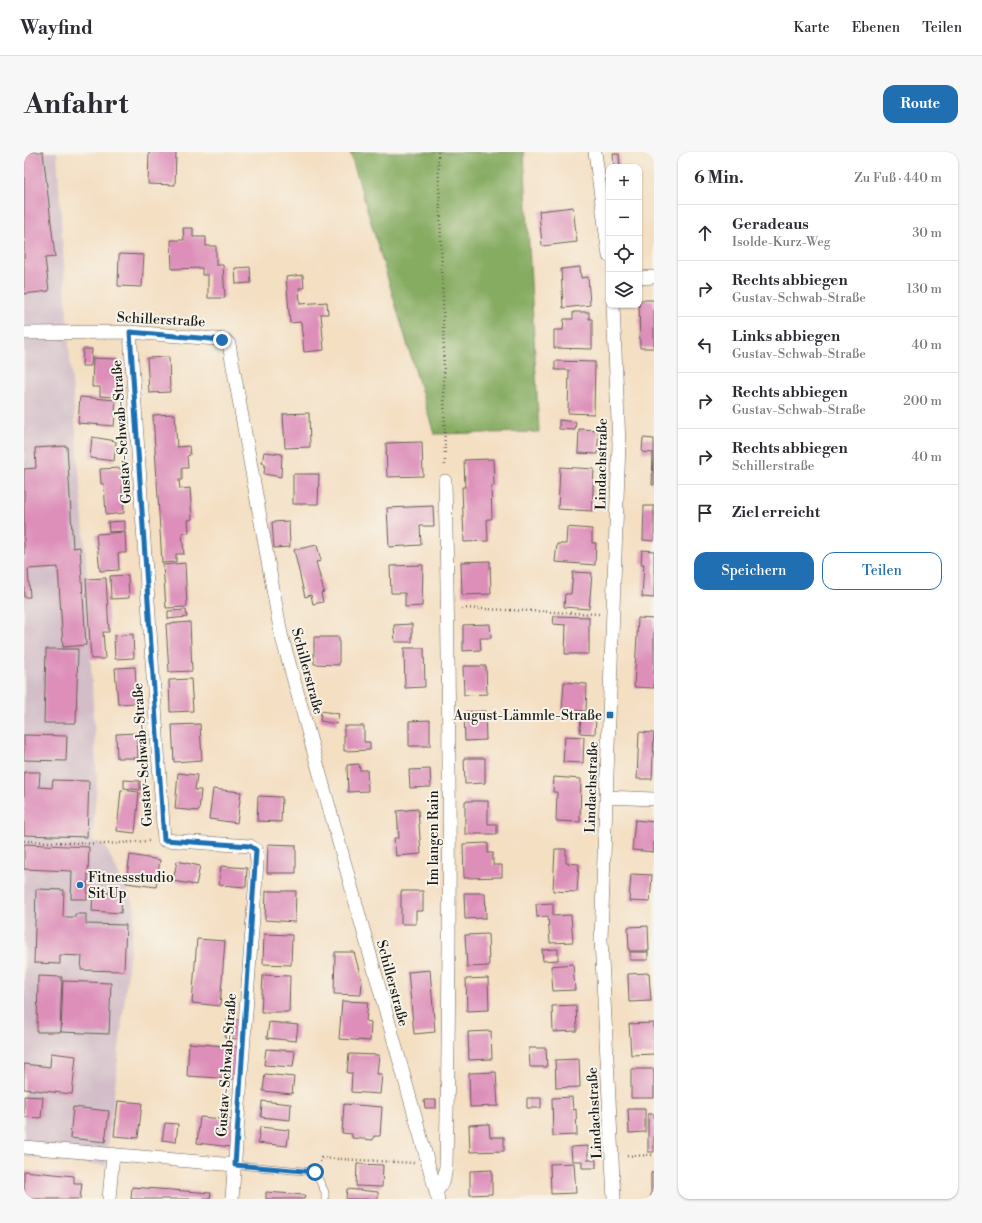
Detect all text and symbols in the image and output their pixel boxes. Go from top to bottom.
text: Wayfind [20,16,93,40]
text: Karte [793,19,830,37]
text: Ebenen [852,19,900,37]
text: Teilen [922,19,962,37]
button: Route [883,85,958,123]
text: Anfahrt [24,87,128,122]
map controls [606,164,642,308]
button: + [606,164,642,200]
text: 6 Min. [694,167,744,189]
text: Zu Fuß · 440 m [854,170,942,186]
button: − [606,200,642,236]
text: Geradeaus [732,215,809,234]
icon: ahead [694,222,716,244]
text: 30 m [912,225,942,241]
text: Isolde-Kurz-Weg [732,234,831,250]
button: locate [606,236,642,272]
text: Rechts abbiegen [732,271,848,290]
button: layers [606,272,642,308]
icon: right [694,278,716,300]
text: 130 m [907,281,942,297]
text: Gustav-Schwab-Straße [732,290,866,306]
street label: Schillerstraße [116,309,206,331]
text: Links abbiegen [732,327,840,346]
route end [213,331,231,349]
icon: left [694,334,716,356]
text: 40 m [912,337,942,353]
text: Gustav-Schwab-Straße [732,346,866,362]
street label: Gustav-Schwab-Straße [108,359,136,504]
text: Rechts abbiegen [732,383,848,402]
icon: right [694,390,716,412]
text: 200 m [903,393,942,409]
text: Gustav-Schwab-Straße [732,402,866,418]
street label: Lindachstraße [592,418,612,510]
text: Rechts abbiegen [732,439,848,458]
icon: right [694,446,716,468]
text: 40 m [912,449,942,465]
text: Schillerstraße [732,458,814,474]
icon: arrive [694,502,716,524]
text: Ziel erreicht [732,503,820,522]
button: Speichern [694,552,814,590]
button: Teilen [822,552,942,590]
street label: Schillerstraße [287,626,327,716]
street label: Gustav-Schwab-Straße [129,682,157,827]
place label: August-Lämmle-Straße [453,707,602,725]
marker: August-Lämmle-Straße [605,710,615,720]
street label: Lindachstraße [581,741,603,833]
street label: Im langen Rain [425,790,443,886]
place label: Fitnessstudio Sit Up [88,869,174,903]
marker: Fitnessstudio Sit Up [75,880,85,890]
street label: Schillerstraße [372,938,412,1028]
street label: Gustav-Schwab-Straße [213,993,241,1138]
street label: Lindachstraße [584,1067,606,1159]
route start [306,1163,324,1181]

